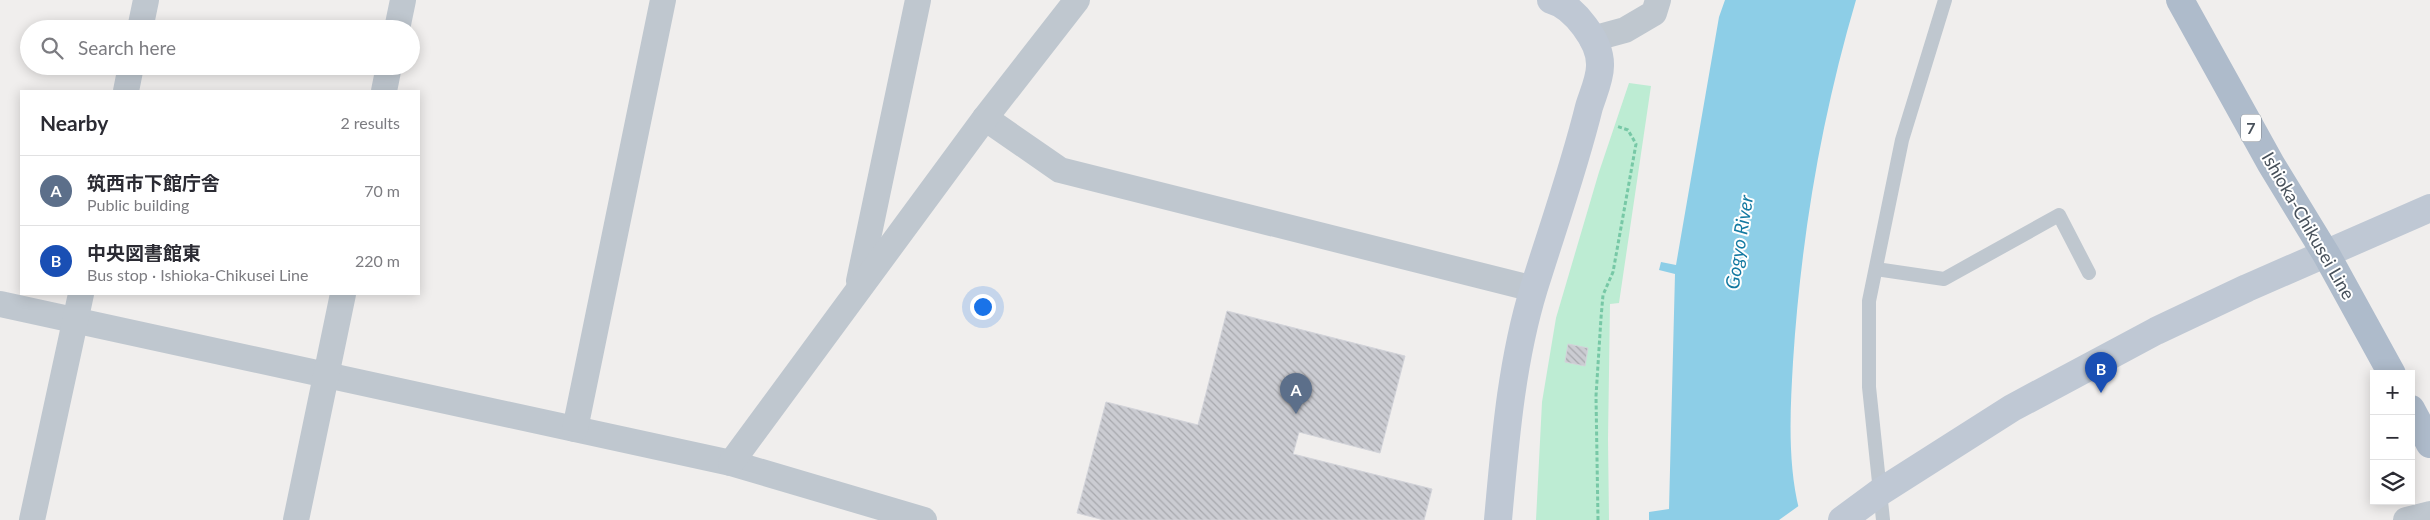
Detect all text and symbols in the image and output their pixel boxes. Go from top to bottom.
search box [20,20,420,75]
icon: search [38,34,66,62]
text: Search here [78,36,176,59]
text: Nearby [40,110,108,135]
text: 2 results [340,113,400,132]
road number: 7 [2241,115,2261,142]
street label: Ishioka-Chikusei Line [2258,148,2360,303]
text: 筑西市下館庁舎 [87,171,220,194]
text: A [50,181,62,200]
text: 70 m [364,181,400,200]
water label: Gogyo River [1720,193,1757,291]
text: Public building [87,195,189,214]
text: 中央図書館東 [87,241,201,264]
text: B [51,251,61,270]
text: 220 m [355,251,400,270]
text: Bus stop · Ishioka-Chikusei Line [87,265,308,284]
your location [970,294,996,320]
pin: B [2085,352,2117,393]
map controls [2370,370,2415,505]
button: + [2370,370,2415,415]
pin: A [1280,373,1312,414]
button: − [2370,415,2415,460]
button: layers [2370,460,2415,505]

